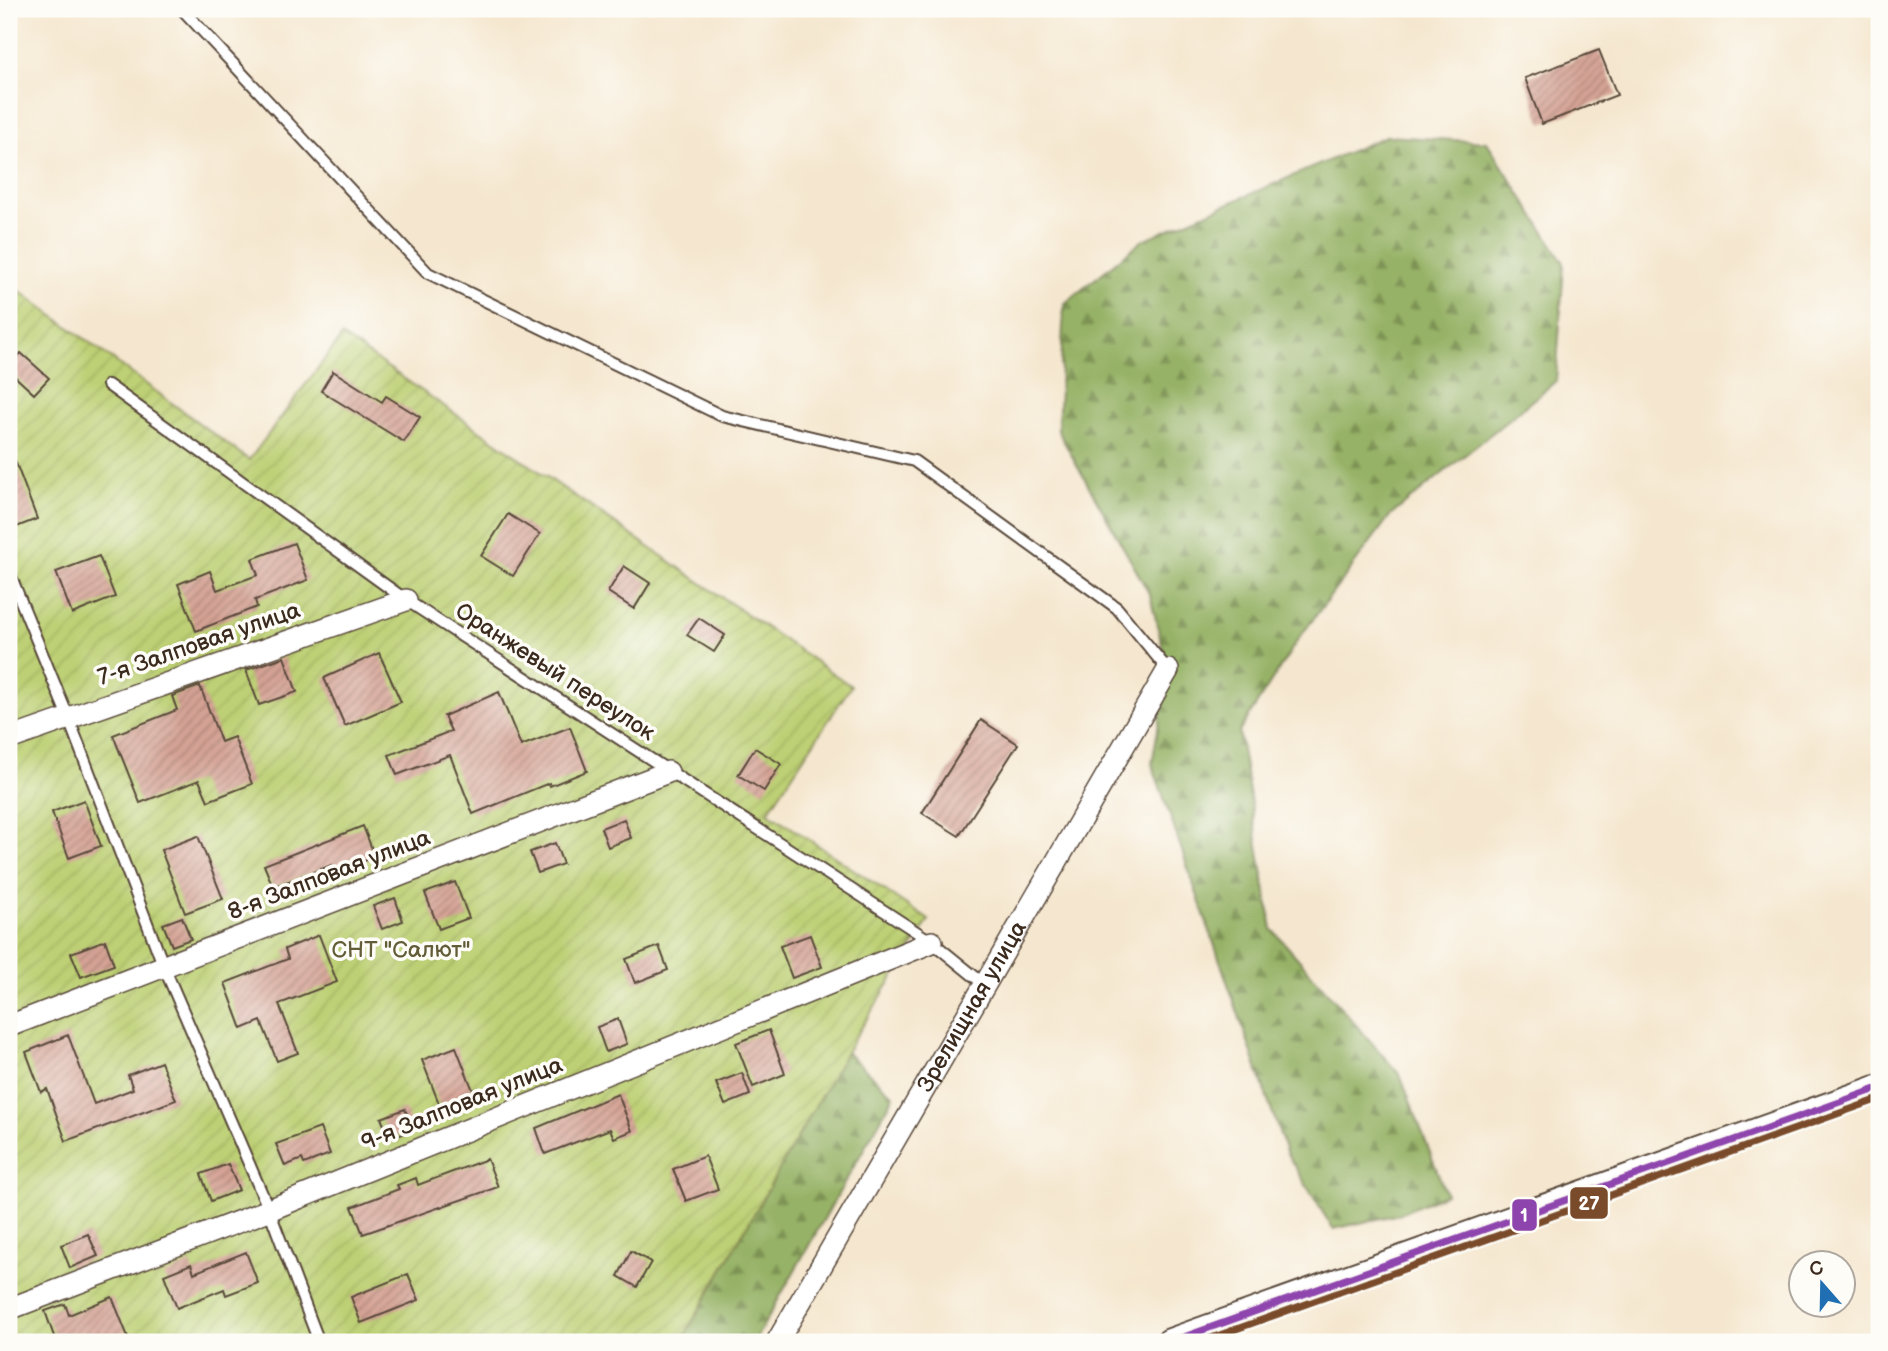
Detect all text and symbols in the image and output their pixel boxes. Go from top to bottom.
street label: 7-я Залповая улица [94,596,304,692]
street label: Оранжевый переулок [450,597,661,748]
street label: 8-я Залповая улица [224,823,435,927]
street label: Зрелищная улица [911,916,1033,1097]
park label: СНТ "Салют" [332,936,470,964]
street label: 9-я Залповая улица [357,1051,567,1157]
line badge: 27 [1569,1186,1609,1220]
text: 27 [1578,1193,1600,1216]
line badge: 1 [1511,1198,1538,1232]
text: 1 [1520,1205,1528,1228]
north arrow [1786,1250,1856,1320]
text: С [1807,1256,1827,1283]

